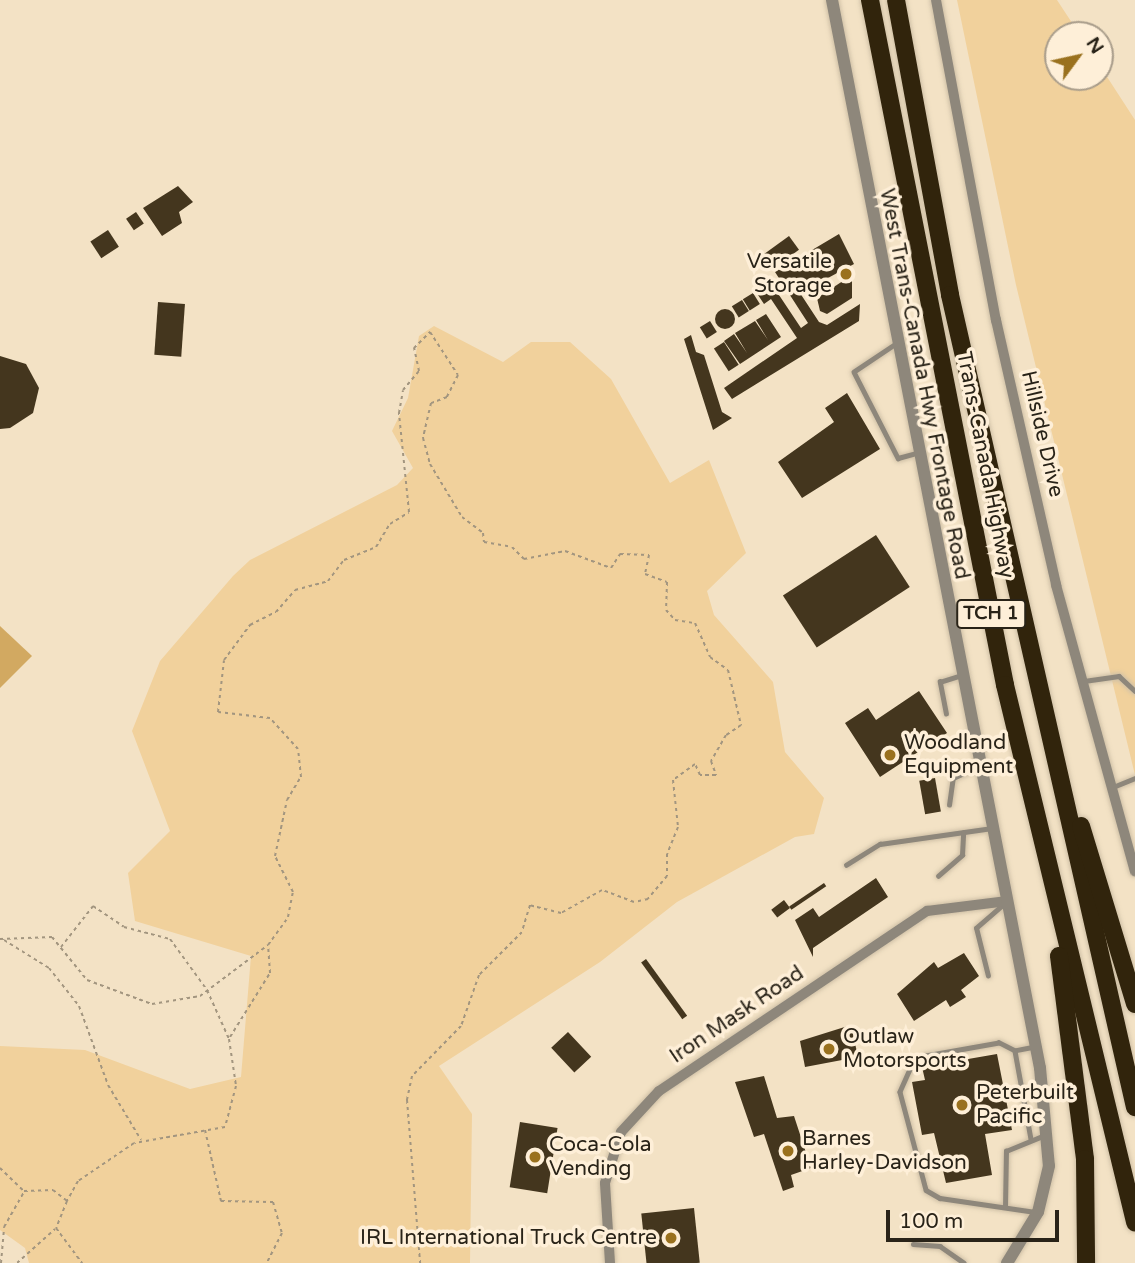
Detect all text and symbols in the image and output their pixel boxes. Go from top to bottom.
north arrow [1044,21,1114,91]
text: N [1082,33,1108,58]
street label: West Trans-Canada Hwy Frontage Road [874,187,974,581]
place label: Versatile Storage [747,249,832,299]
marker: Versatile Storage [838,266,854,282]
street label: Trans-Canada Highway [951,349,1019,581]
street label: Hillside Drive [1015,368,1069,500]
road number: TCH 1 [956,598,1026,629]
place label: Woodland Equipment [904,730,1013,780]
marker: Woodland Equipment [882,747,898,763]
street label: Iron Mask Road [665,961,809,1069]
place label: Outlaw Motorsports [843,1024,967,1074]
marker: Outlaw Motorsports [821,1041,837,1057]
place label: Peterbuilt Pacific [976,1080,1074,1130]
marker: Peterbuilt Pacific [954,1097,970,1113]
place label: Barnes Harley-Davidson [802,1126,967,1176]
place label: Coca-Cola Vending [549,1132,652,1182]
marker: Barnes Harley-Davidson [780,1143,796,1159]
marker: Coca-Cola Vending [527,1149,543,1165]
scale bar [890,1196,1063,1240]
text: 100 m [899,1209,963,1234]
place label: IRL International Truck Centre [360,1225,657,1251]
marker: IRL International Truck Centre [663,1230,679,1246]

